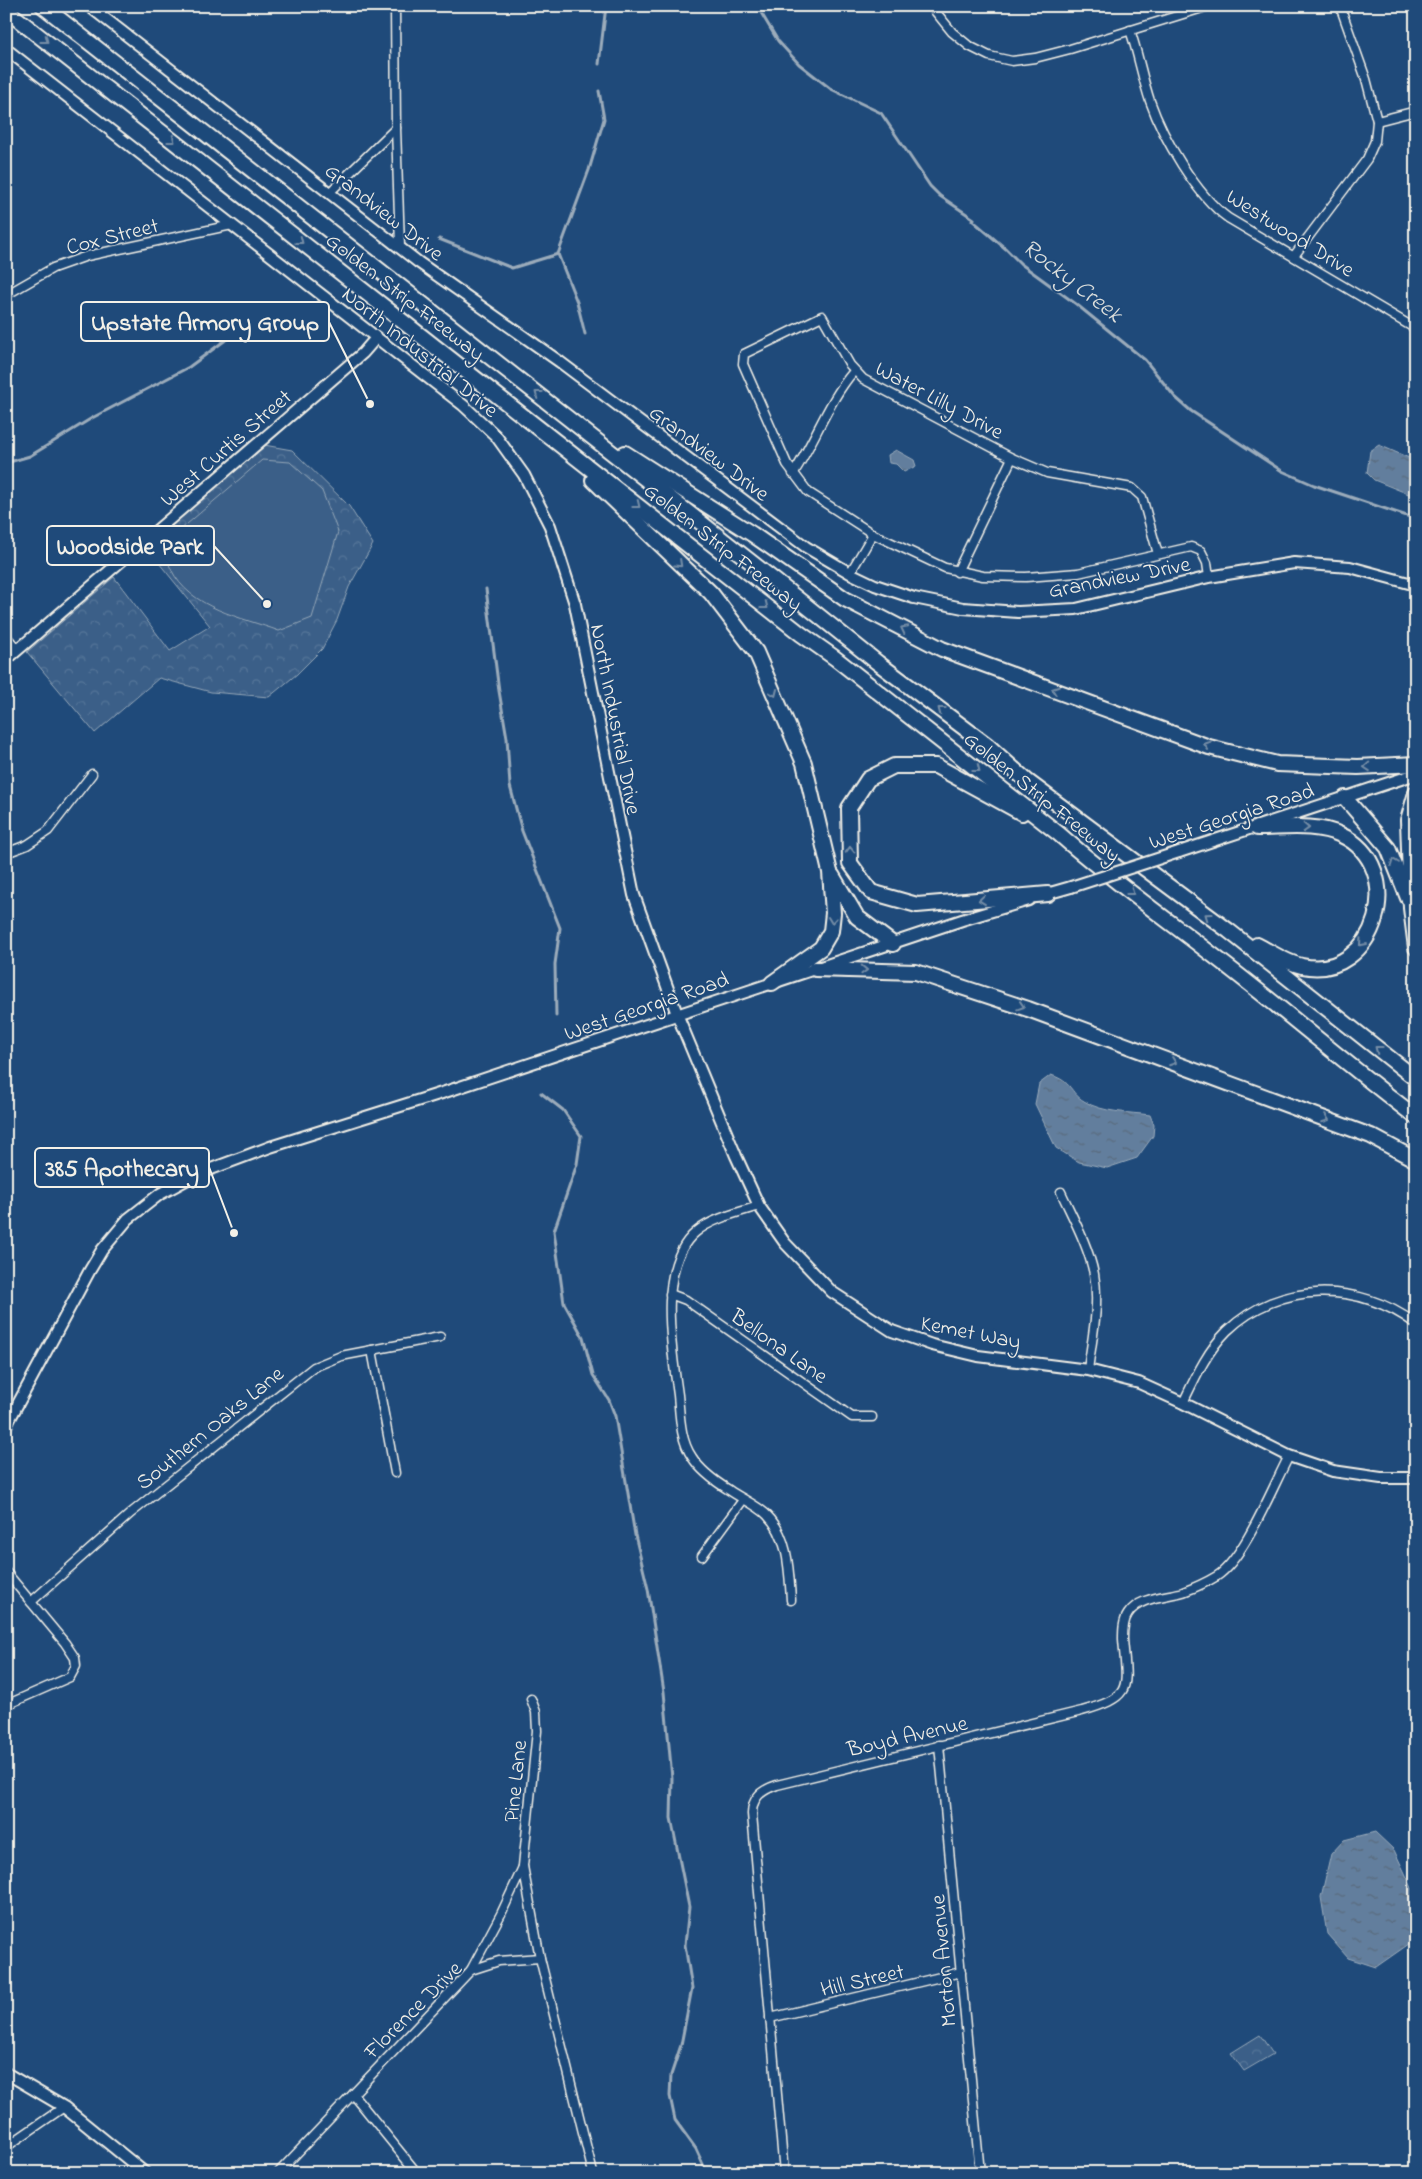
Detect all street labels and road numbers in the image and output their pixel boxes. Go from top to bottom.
street label: Grandview Drive [317,156,450,270]
street label: Westwood Drive [1219,182,1360,287]
street label: Cox Street [63,211,163,265]
street label: Golden Strip Freeway [317,226,491,372]
street label: North Industrial Drive [334,280,505,427]
street label: Water Lilly Drive [868,354,1009,450]
street label: West Curtis Street [154,382,301,516]
street label: Grandview Drive [641,398,775,511]
street label: Golden Strip Freeway [635,476,809,622]
street label: Grandview Drive [1046,549,1193,608]
street label: North Industrial Drive [580,621,648,818]
street label: Golden Strip Freeway [955,725,1127,873]
street label: West Georgia Road [1145,776,1319,861]
street label: West Georgia Road [560,965,734,1052]
street label: Bellona Lane [722,1302,834,1393]
street label: Kemet Way [917,1309,1023,1360]
street label: Southern Oaks Lane [130,1359,292,1499]
street label: Boyd Avenue [843,1708,971,1769]
street label: Pine Lane [497,1739,537,1824]
street label: Morton Avenue [923,1893,967,2028]
street label: Florence Drive [357,1954,471,2068]
street label: Hill Street [818,1957,908,2007]

